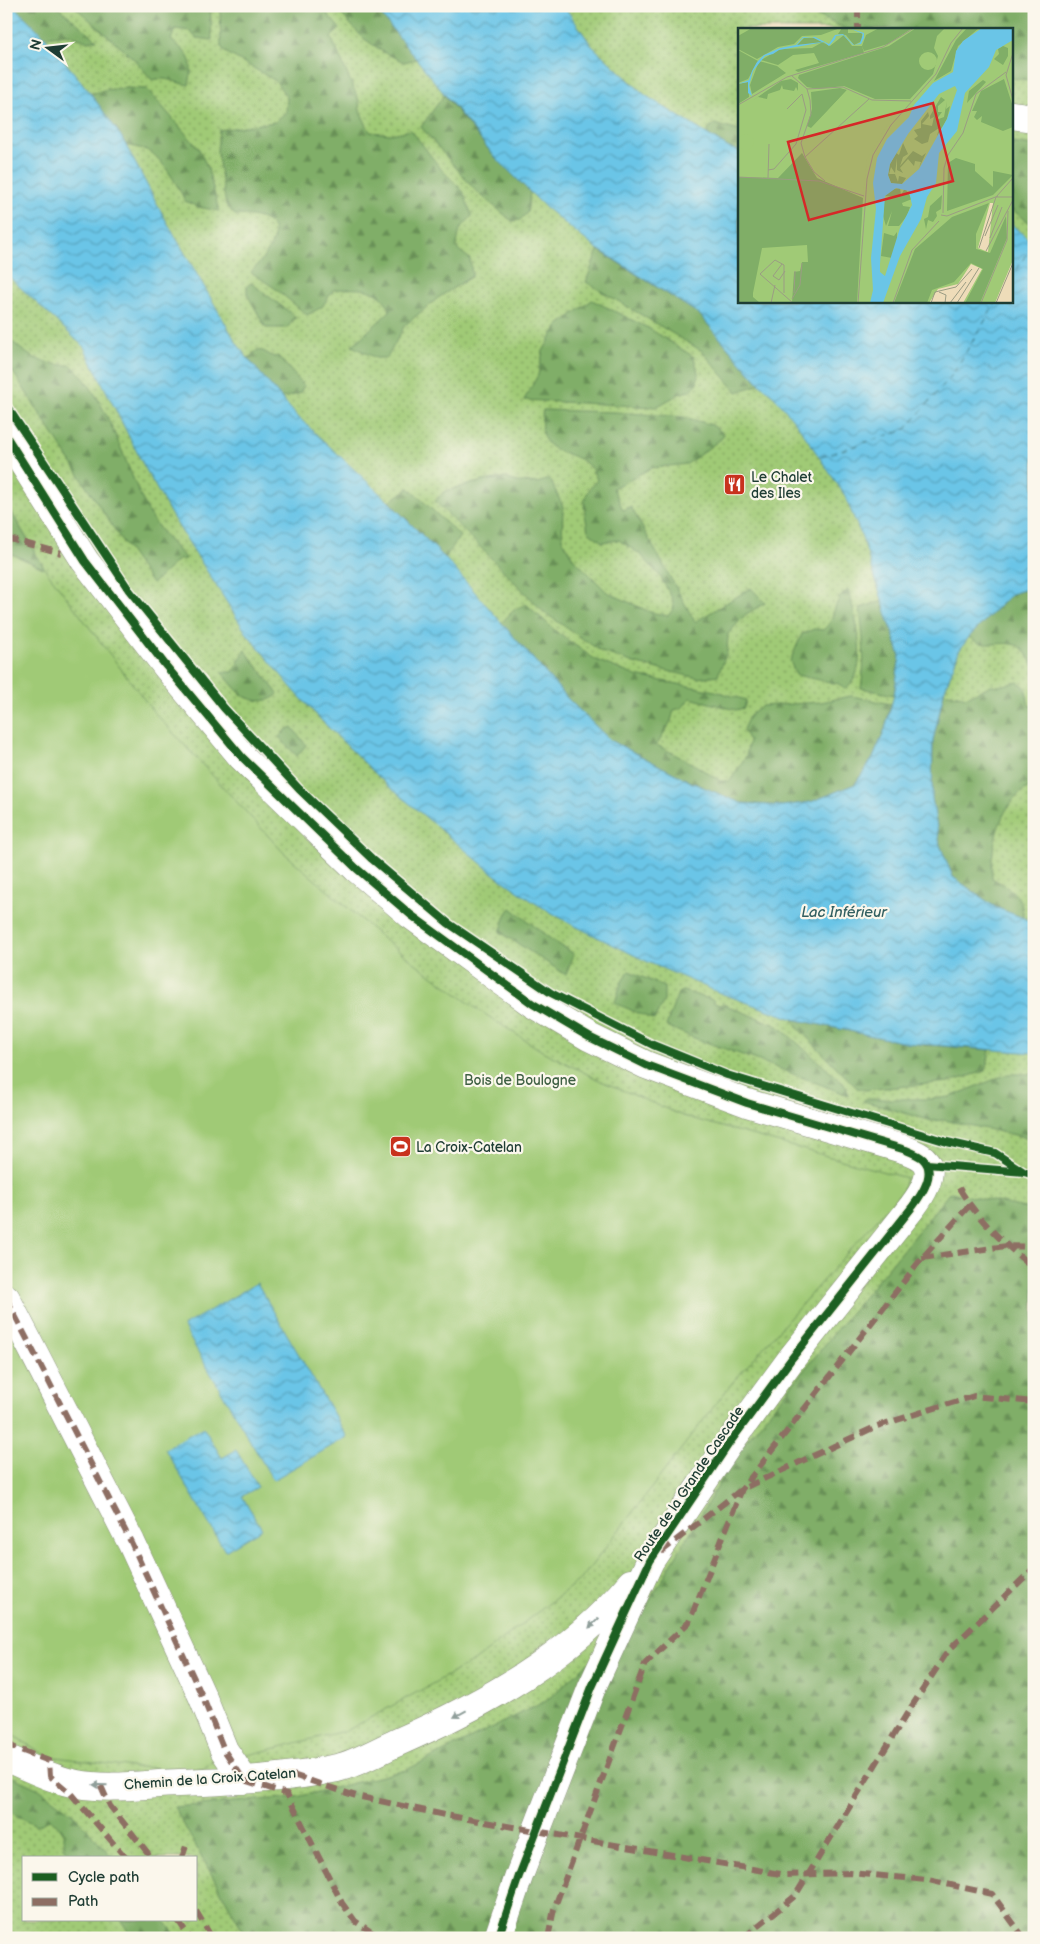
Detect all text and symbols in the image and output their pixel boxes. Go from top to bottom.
north arrow [22,22,72,72]
inset map [738,28,1012,302]
text: N [26,37,45,52]
place label: Le Chalet des Iles [751,469,813,502]
restaurant icon: Le Chalet des Iles [723,473,747,497]
water label: Lac Inférieur [801,903,888,922]
park label: Bois de Boulogne [464,1072,576,1089]
sports icon: La Croix-Catelan [388,1135,412,1159]
place label: La Croix-Catelan [416,1139,522,1156]
street label: Route de la Grande Cascade [630,1403,748,1565]
one-way arrow [588,1617,600,1629]
one-way arrow [453,1710,467,1718]
street label: Chemin de la Croix Catelan [123,1764,297,1793]
one-way arrow [92,1781,108,1789]
legend [22,1856,198,1922]
text: Cycle path [68,1868,139,1887]
text: Path [68,1892,98,1911]

